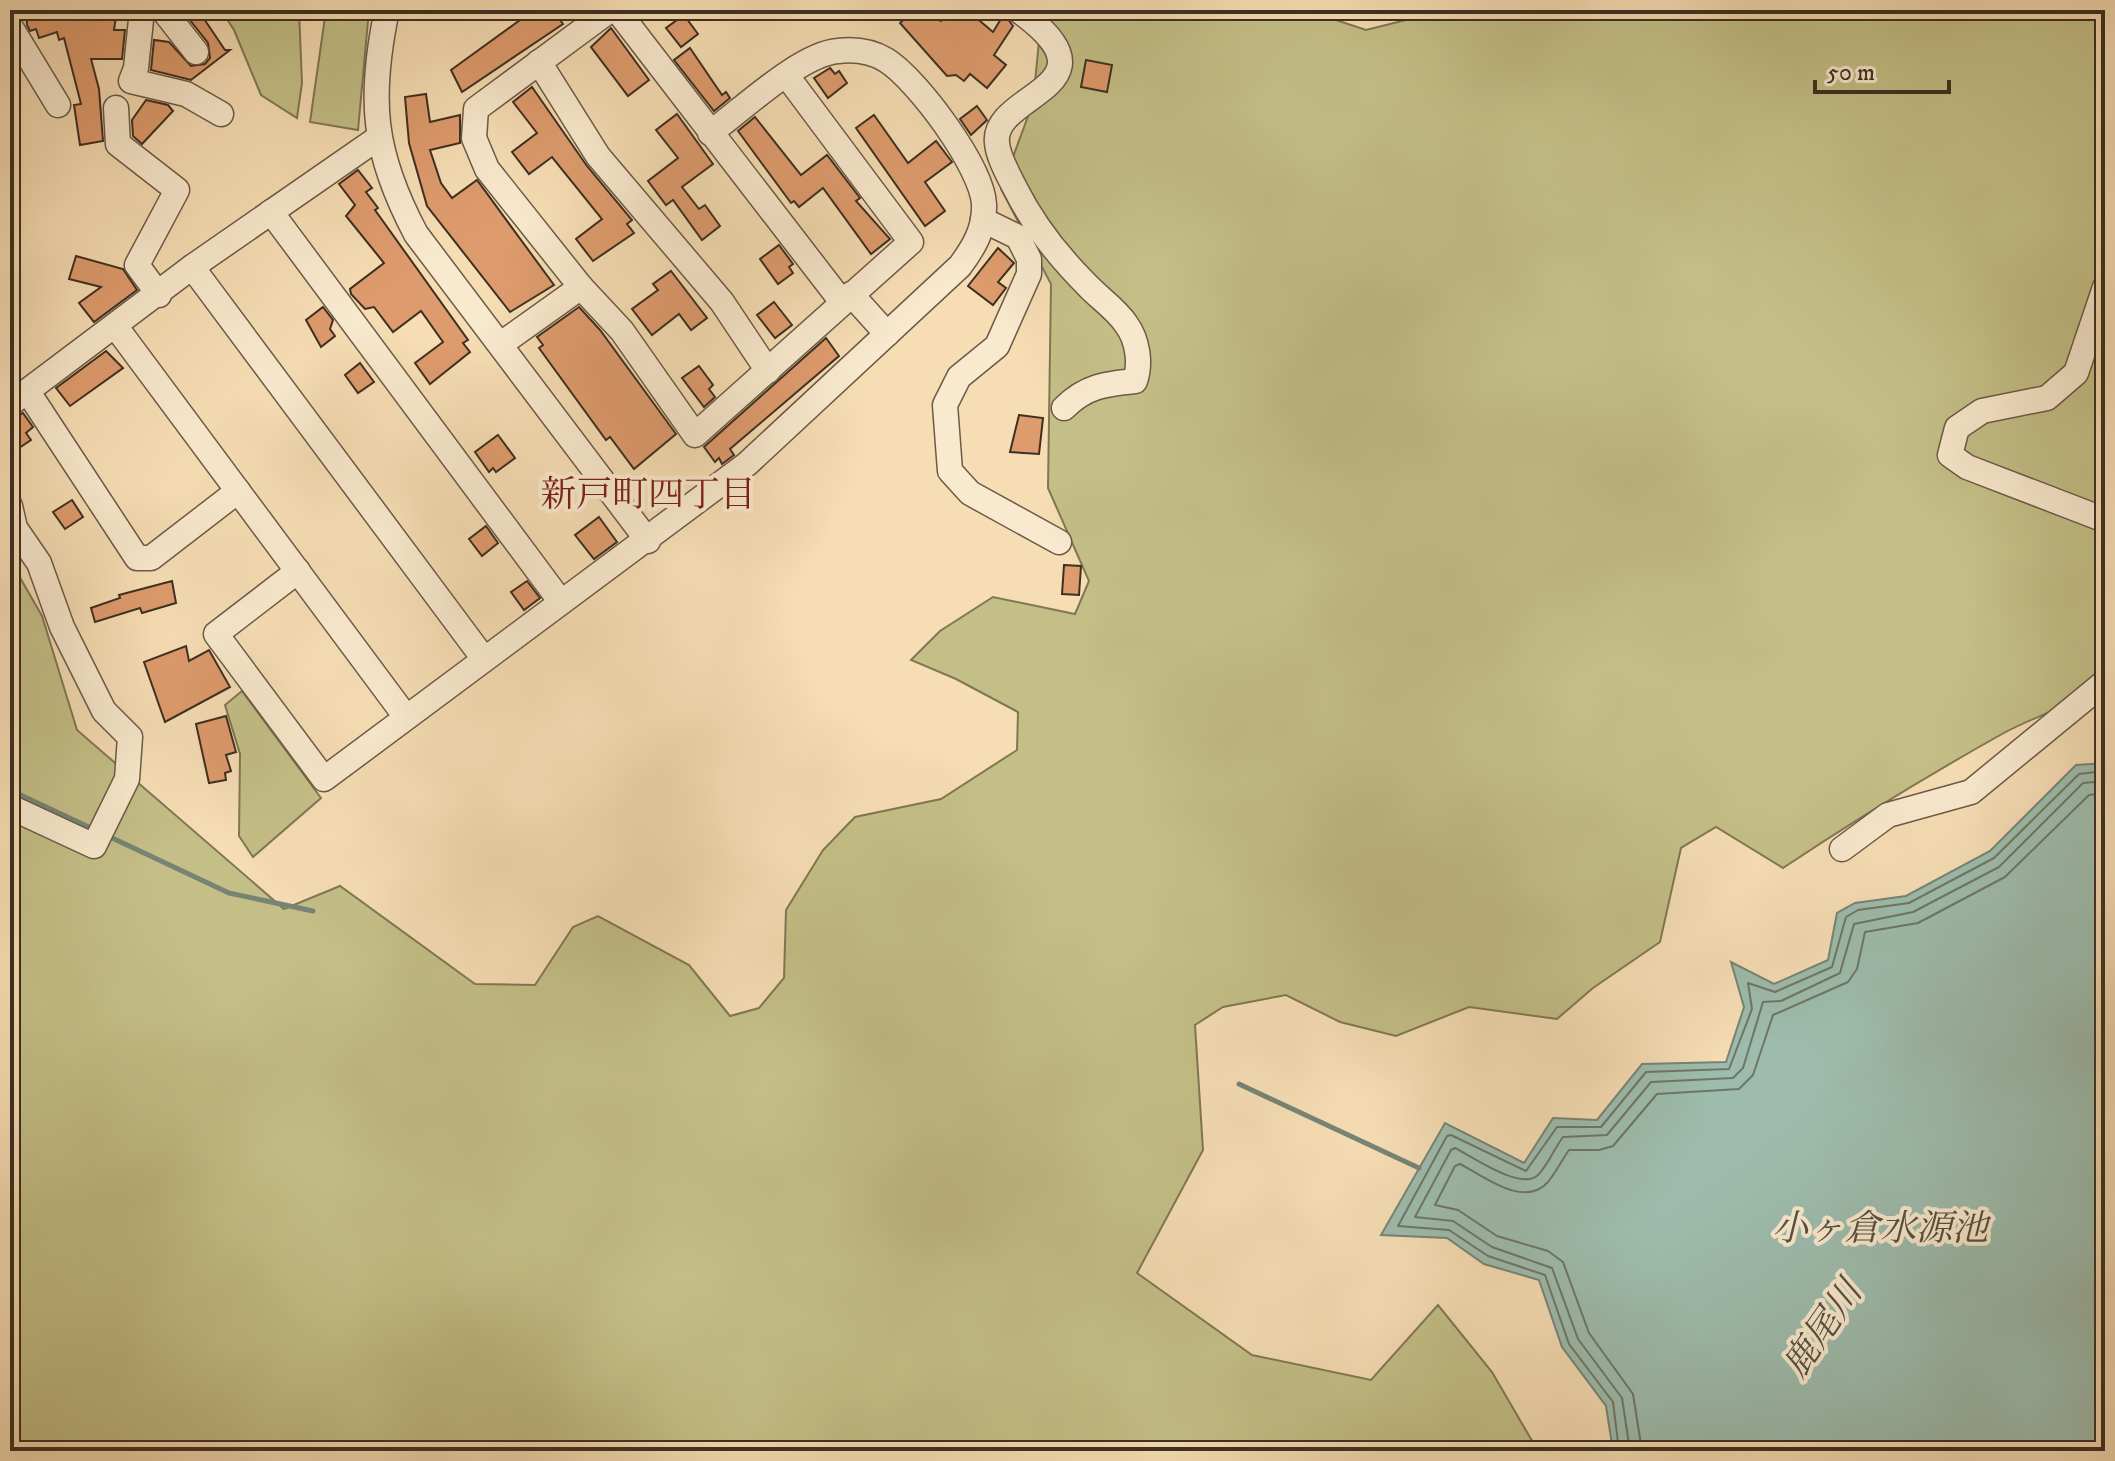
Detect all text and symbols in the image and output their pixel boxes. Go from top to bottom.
scale bar [1815,44,1949,94]
text: 50 m [1827,58,1875,88]
district label: 新戸町四丁目 [540,473,756,518]
water label: 小ヶ倉水源池 [1772,1207,1992,1252]
water label: 鹿尾川 [1774,1269,1875,1387]

